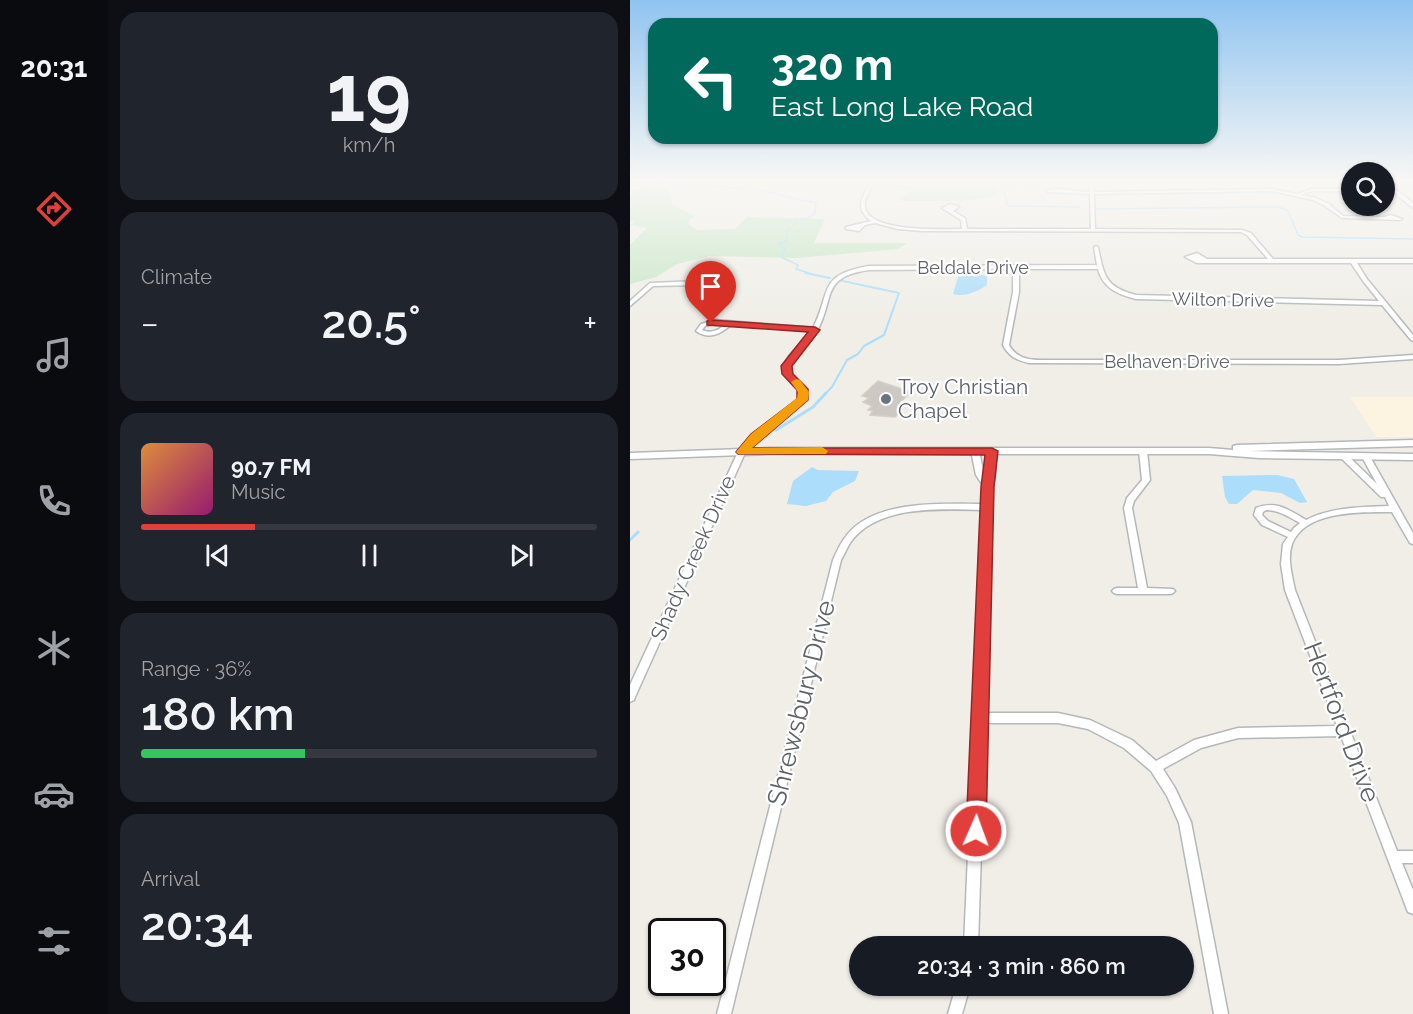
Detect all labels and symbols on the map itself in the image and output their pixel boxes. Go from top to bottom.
street label: Beldale Drive [917,257,1029,278]
pin [685,261,736,323]
street label: Wilton Drive [1172,288,1275,311]
street label: Belhaven Drive [1104,351,1230,372]
place label: Troy Christian Chapel [898,374,1028,423]
marker: Troy Christian Chapel [879,392,893,406]
street label: Shady Creek Drive [645,471,740,644]
street label: Shrewsbury Drive [761,597,841,809]
street label: Hertford Drive [1298,638,1386,806]
position arrow [944,799,1008,863]
speed limit sign: 30 [648,918,726,996]

